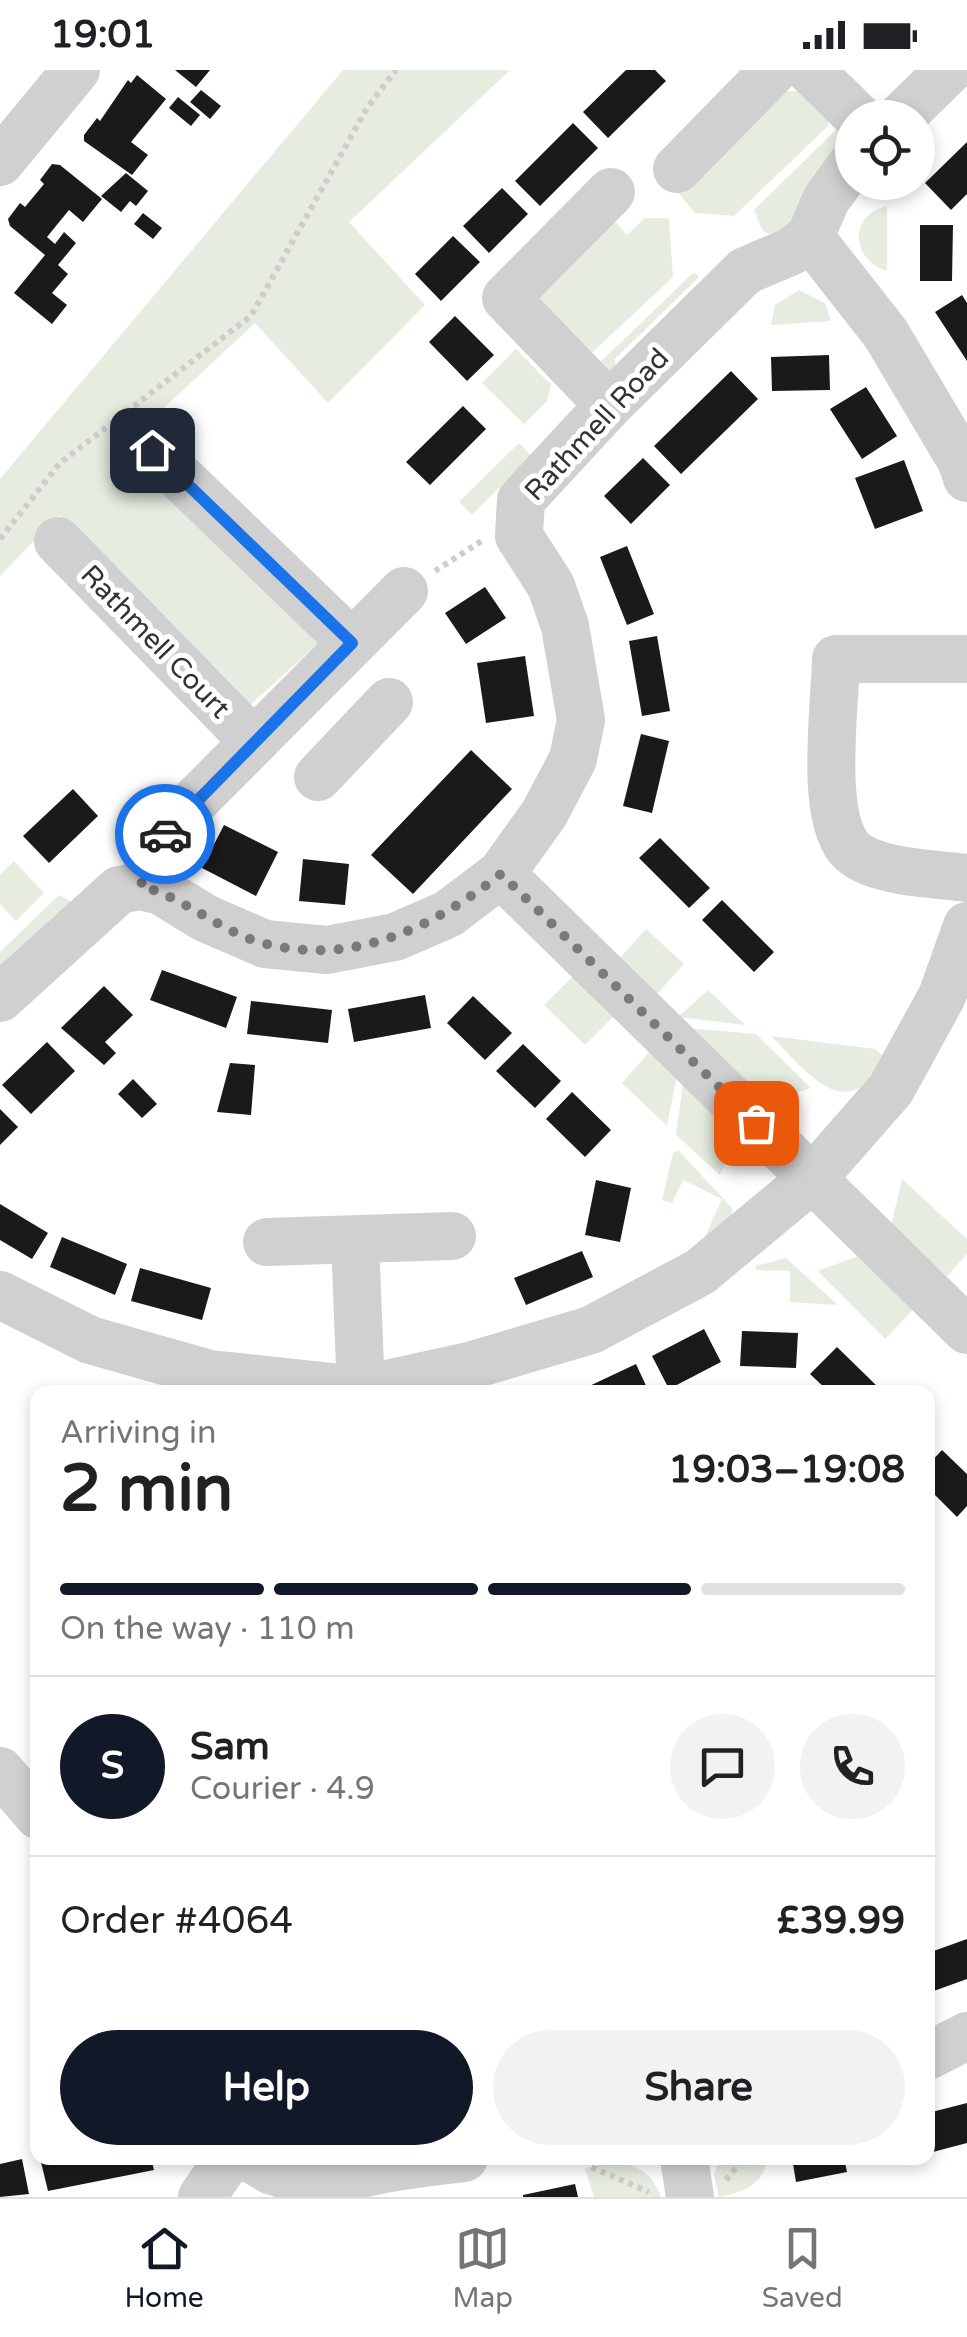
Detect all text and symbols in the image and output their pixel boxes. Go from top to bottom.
text: 19:01 [50,12,155,58]
map controls [835,100,935,200]
button: locate [835,100,935,200]
street label: Rathmell Road [517,341,676,508]
pin [110,408,195,493]
icon: home [125,423,180,478]
street label: Rathmell Court [73,558,237,726]
courier [115,784,215,884]
icon: car [138,807,193,862]
pin [714,1081,799,1166]
icon: bag [729,1096,784,1151]
text: Arriving in [60,1414,217,1452]
text: 19:03–19:08 [668,1447,905,1493]
text: 2 min [60,1450,233,1529]
text: On the way · 110 m [60,1610,355,1648]
button: chat [670,1714,775,1819]
button: phone [800,1714,905,1819]
text: Sam [190,1724,270,1770]
text: S [101,1743,124,1789]
text: Courier · 4.9 [190,1770,375,1808]
text: Order #4064 [60,1898,293,1944]
text: £39.99 [777,1898,905,1944]
button: Help [60,2030,473,2145]
button: Share [493,2030,905,2145]
tab: Home [124,2221,204,2315]
tab: Map [452,2221,513,2315]
tab: Saved [762,2221,843,2315]

